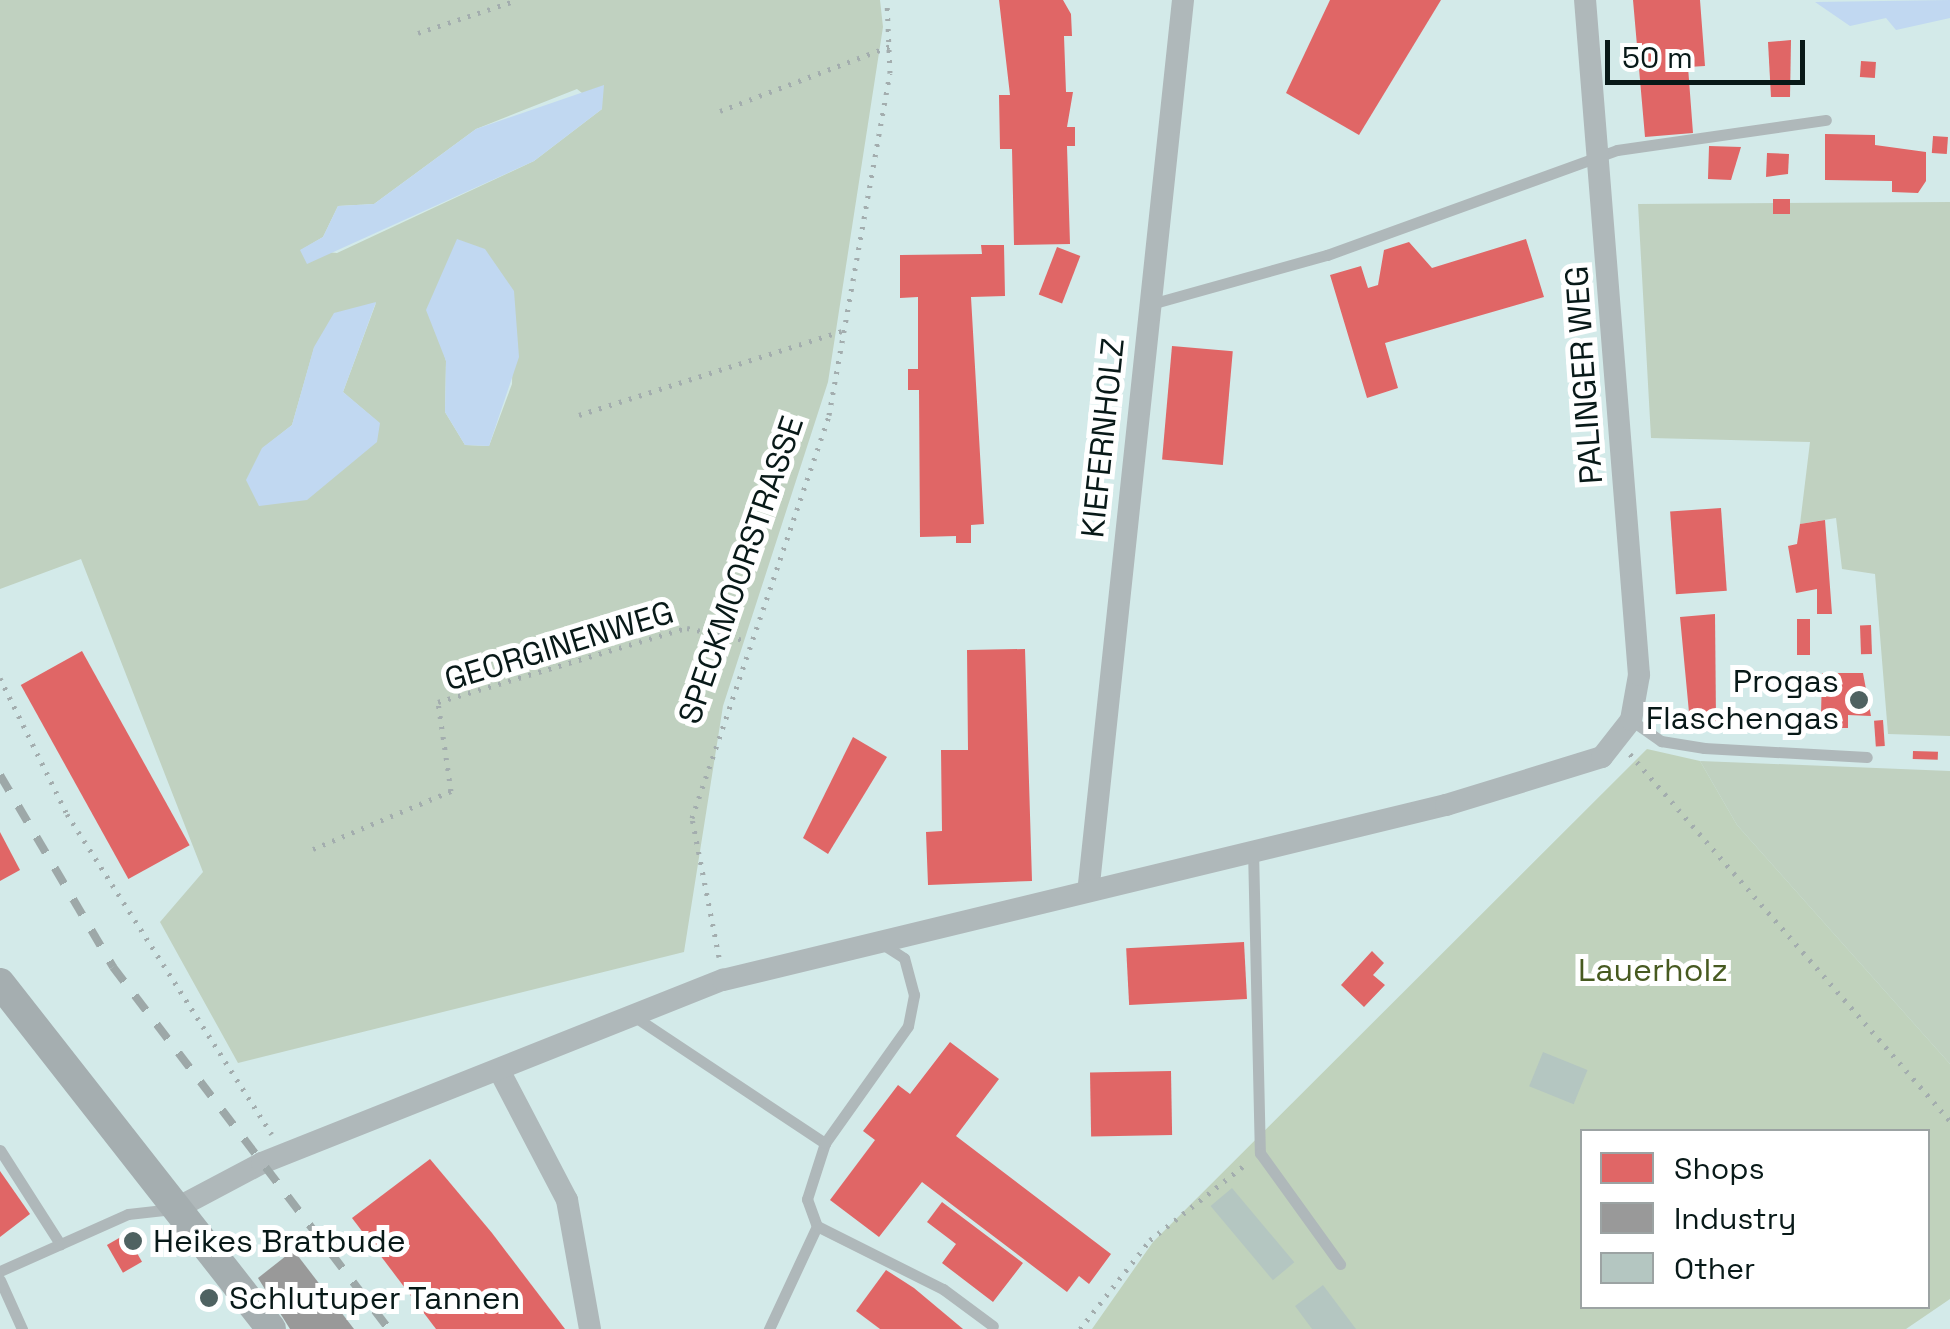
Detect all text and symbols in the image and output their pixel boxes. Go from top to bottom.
scale bar [1610,20,1810,82]
text: 50 m [1622,38,1693,77]
street label: PALINGER WEG [1557,265,1611,485]
street label: KIEFERNHOLZ [1073,336,1133,540]
street label: SPECKMOORSTRASSE [670,411,812,729]
street label: GEORGINENWEG [440,593,678,699]
place label: Progas Flaschengas [1646,663,1839,738]
marker: Progas Flaschengas [1848,689,1870,711]
park label: Lauerholz [1578,951,1728,989]
legend [1580,1129,1930,1309]
text: Shops [1674,1149,1764,1188]
text: Industry [1674,1199,1796,1238]
place label: Heikes Bratbude [153,1222,406,1260]
marker: Heikes Bratbude [122,1230,144,1252]
text: Other [1674,1249,1755,1288]
place label: Schlutuper Tannen [229,1279,521,1317]
marker: Schlutuper Tannen [198,1287,220,1309]

